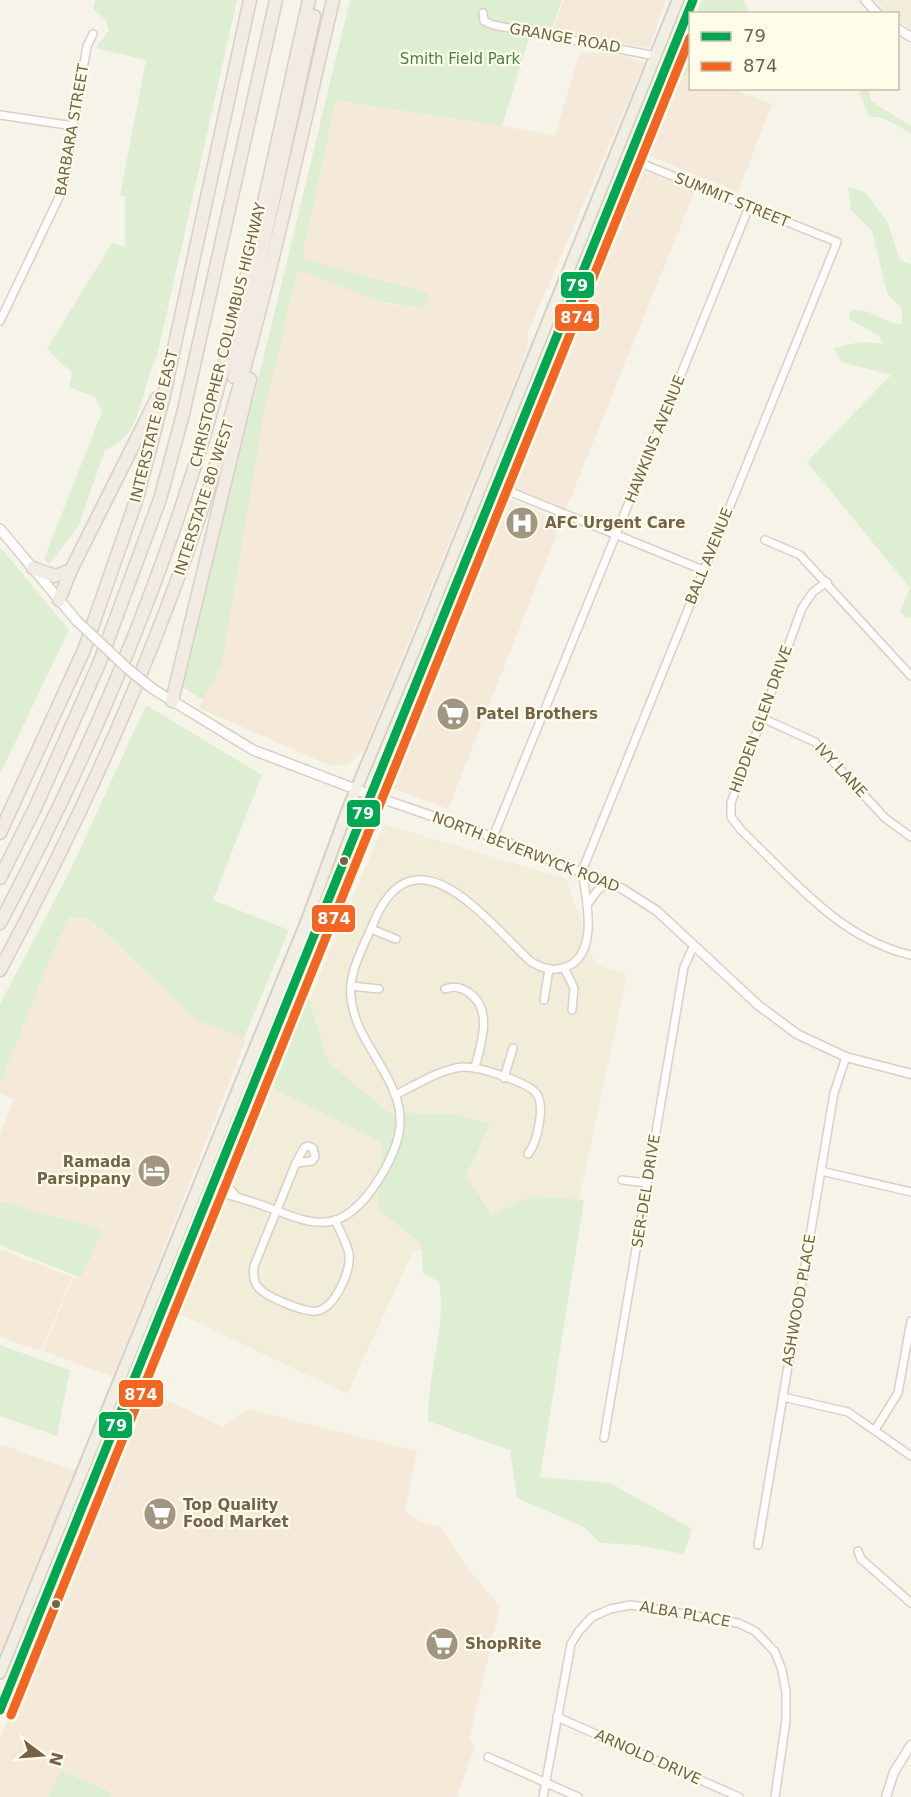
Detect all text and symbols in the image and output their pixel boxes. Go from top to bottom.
legend [689,12,899,90]
street label: GRANGE ROAD [508,19,622,57]
text: 79 [743,25,766,46]
park label: Smith Field Park [400,50,520,68]
text: 874 [743,55,777,76]
street label: BARBARA STREET [52,62,93,197]
street label: SUMMIT STREET [672,169,793,232]
street label: CHRISTOPHER COLUMBUS HIGHWAY [186,200,270,469]
line badge: 79 [560,271,595,299]
text: 79 [566,276,588,295]
line badge: 874 [554,303,600,332]
text: 874 [560,308,594,327]
street label: INTERSTATE 80 EAST [126,347,182,504]
street label: HAWKINS AVENUE [621,373,689,505]
street label: INTERSTATE 80 WEST [170,418,238,578]
hospital icon: AFC Urgent Care [504,505,540,541]
street label: BALL AVENUE [681,505,737,607]
place label: AFC Urgent Care [545,514,685,532]
street label: HIDDEN GLEN DRIVE [726,643,796,795]
supermarket icon: Patel Brothers [435,696,471,732]
place label: Patel Brothers [476,705,598,723]
street label: IVY LANE [811,739,871,801]
line badge: 79 [346,799,381,828]
text: 79 [352,804,374,823]
street label: NORTH BEVERWYCK ROAD [430,808,622,896]
unlabelled marker [338,855,350,867]
line badge: 874 [311,904,356,933]
text: 874 [317,909,351,928]
street label: SER-DEL DRIVE [628,1133,664,1249]
place label: Ramada Parsippany [37,1153,131,1188]
hotel icon: Ramada Parsippany [136,1153,172,1189]
street label: ASHWOOD PLACE [779,1233,819,1367]
line badge: 874 [118,1379,164,1408]
text: 874 [124,1385,158,1404]
line badge: 79 [98,1411,133,1439]
text: 79 [105,1416,127,1435]
supermarket icon: Top Quality Food Market [142,1496,178,1532]
place label: Top Quality Food Market [183,1496,289,1531]
street label: ALBA PLACE [638,1597,732,1631]
unlabelled marker [50,1598,62,1610]
supermarket icon: ShopRite [424,1626,460,1662]
place label: ShopRite [465,1635,542,1653]
north arrow [12,1725,72,1785]
street label: ARNOLD DRIVE [592,1725,704,1789]
text: N [45,1750,67,1768]

